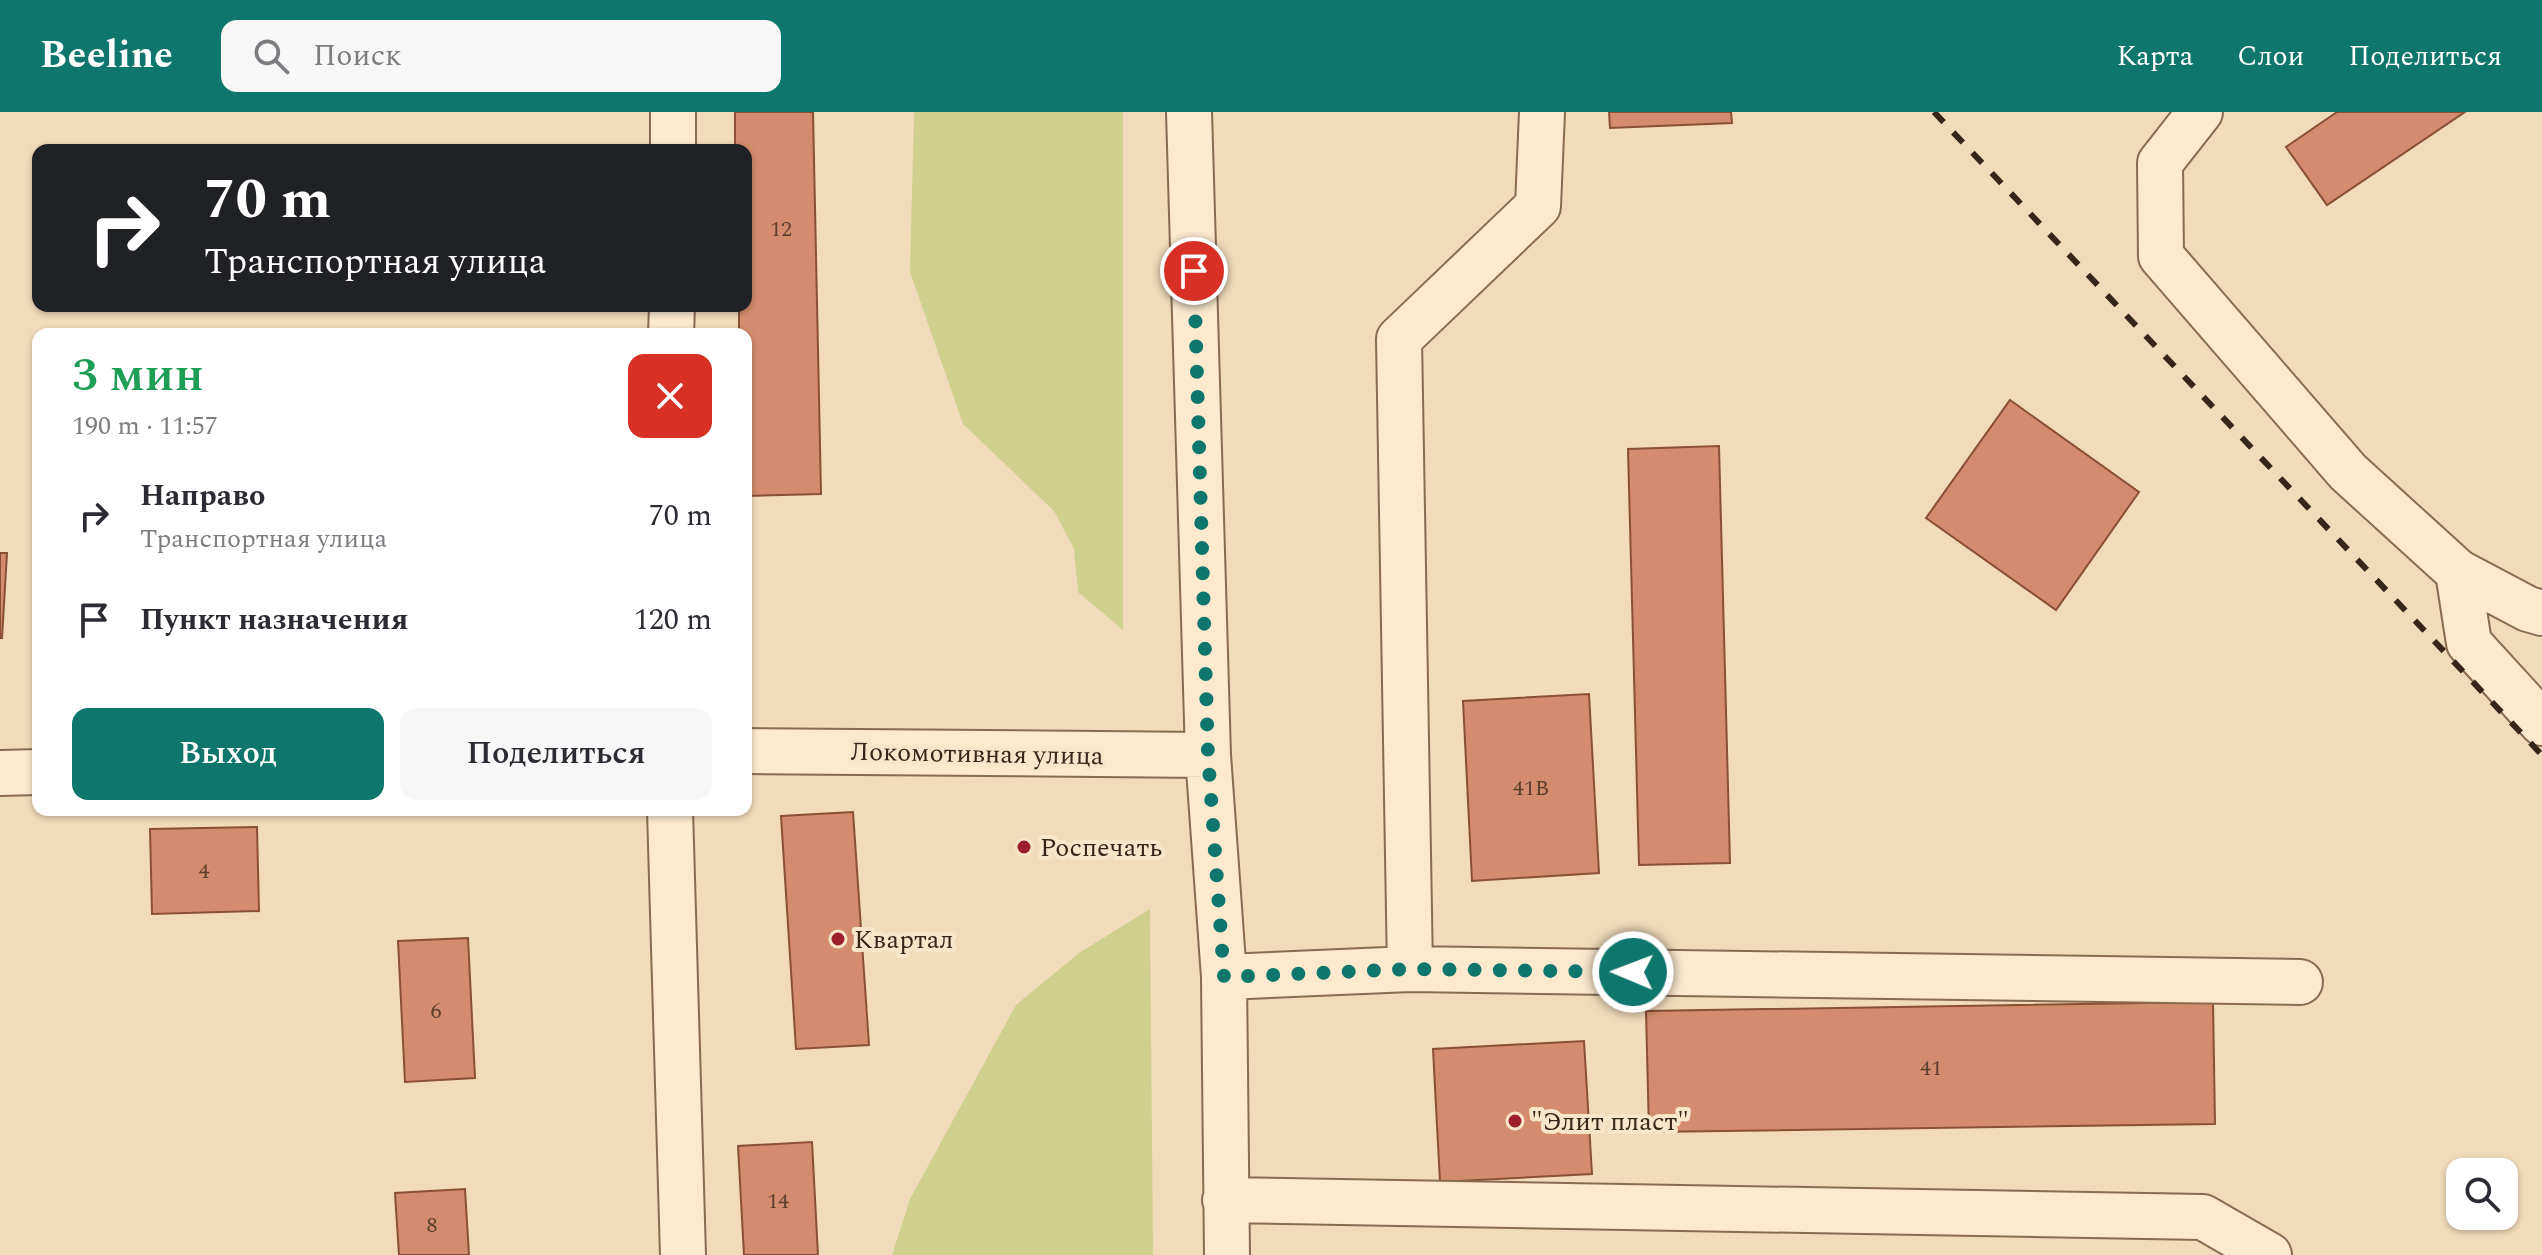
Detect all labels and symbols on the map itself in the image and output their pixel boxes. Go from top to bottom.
house number: 12 [770,213,792,246]
pin [1160,237,1228,305]
street label: Локомотивная улица [850,732,1104,776]
house number: 41В [1513,772,1549,805]
place label: Роспечать [1040,828,1162,868]
marker: Роспечать [1015,838,1033,856]
house number: 4 [198,855,210,888]
place label: Квартал [854,920,953,960]
marker: Квартал [829,930,847,948]
position arrow [1591,930,1675,1014]
house number: 6 [430,995,442,1028]
house number: 41 [1920,1052,1942,1085]
place label: "Элит пласт" [1531,1102,1689,1142]
marker: "Элит пласт" [1506,1112,1524,1130]
house number: 14 [767,1185,789,1218]
house number: 8 [426,1209,438,1242]

